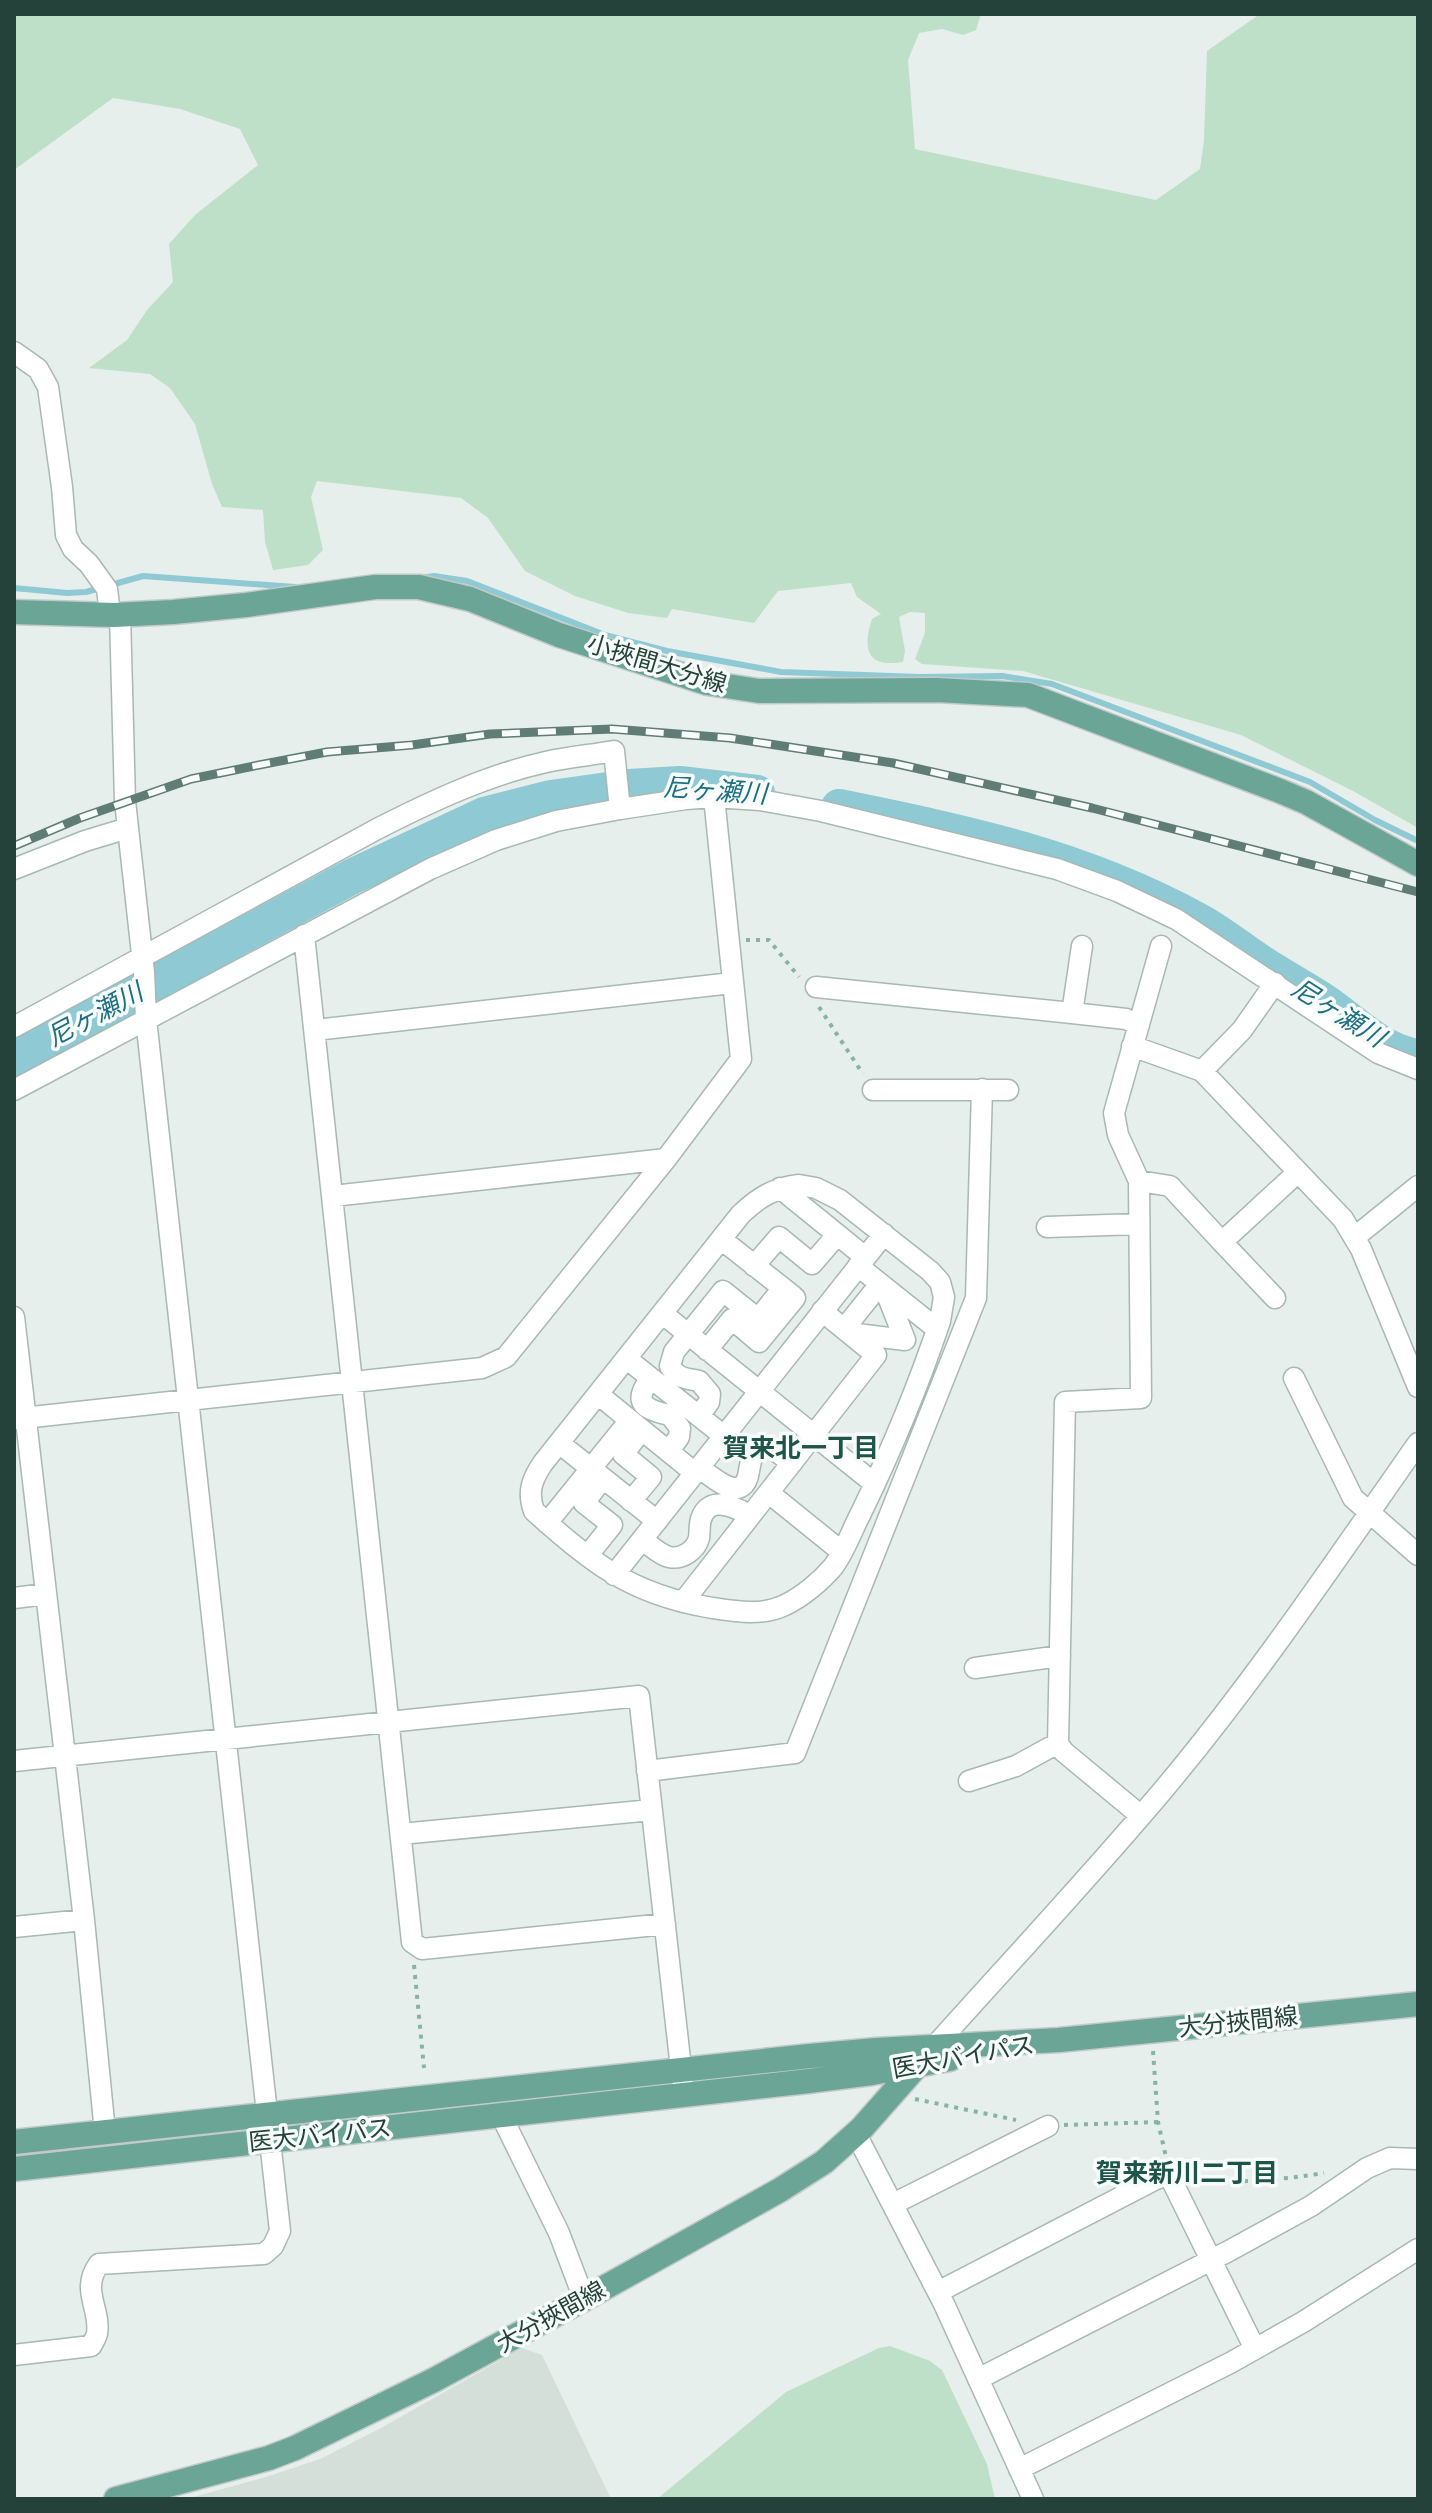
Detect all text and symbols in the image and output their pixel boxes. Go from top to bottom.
street label: 小挾間大分線 [583,628,731,700]
water label: 尼ヶ瀬川 [662,770,771,812]
water label: 尼ヶ瀬川 [1285,971,1394,1057]
water label: 尼ヶ瀬川 [41,974,152,1055]
district label: 賀来北一丁目 [723,1431,879,1466]
street label: 大分挾間線 [1177,2000,1299,2044]
street label: 医大バイパス [890,2029,1036,2085]
street label: 医大バイパス [247,2112,393,2158]
district label: 賀来新川二丁目 [1096,2156,1278,2191]
street label: 大分挾間線 [491,2274,611,2360]

